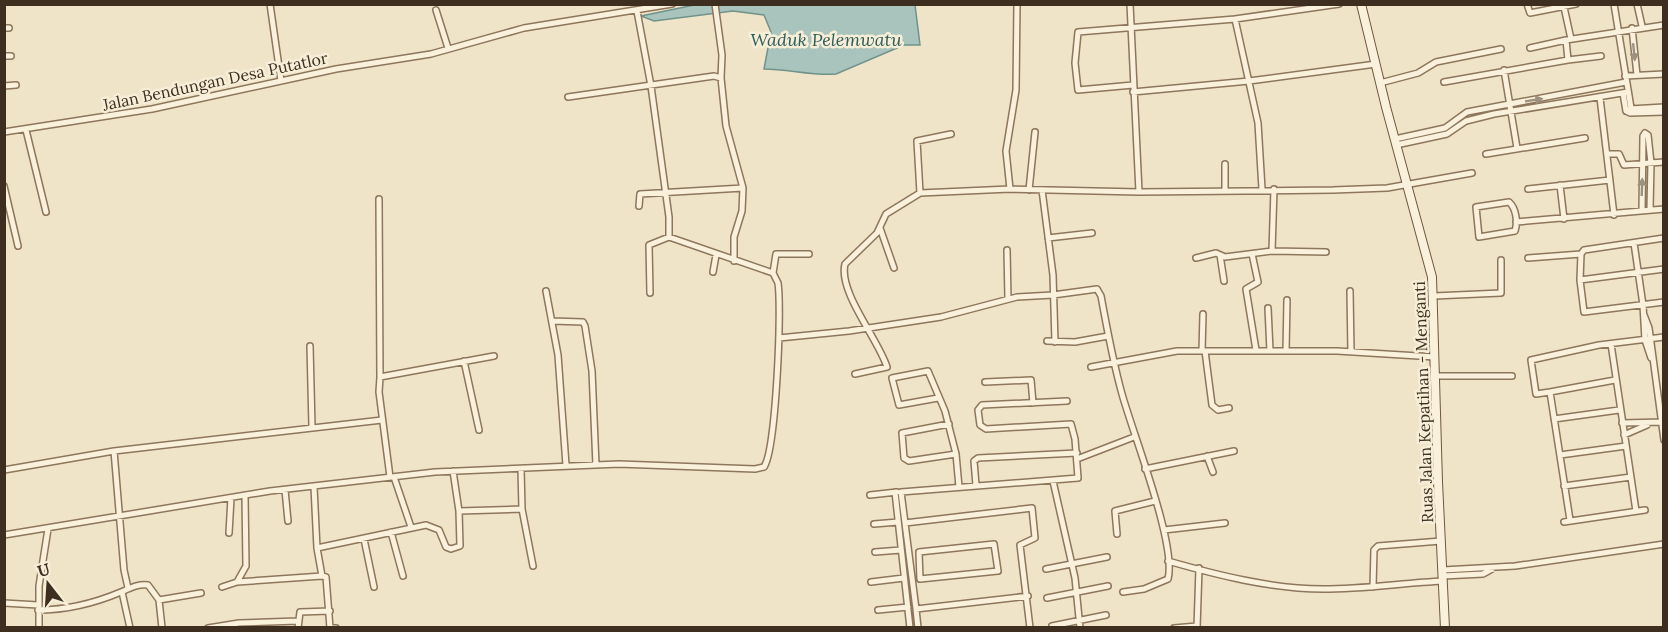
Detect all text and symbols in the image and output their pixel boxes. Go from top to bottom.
water label: Waduk Pelemwatu [750,28,902,51]
one-way arrow [1629,42,1639,61]
street label: Jalan Bendungan Desa Putatlor [100,47,329,115]
one-way arrow [1524,95,1543,104]
one-way arrow [1638,178,1647,197]
street label: Ruas Jalan Kepatihan - Menganti [1409,281,1437,523]
north arrow [18,554,78,614]
text: U [35,558,52,581]

